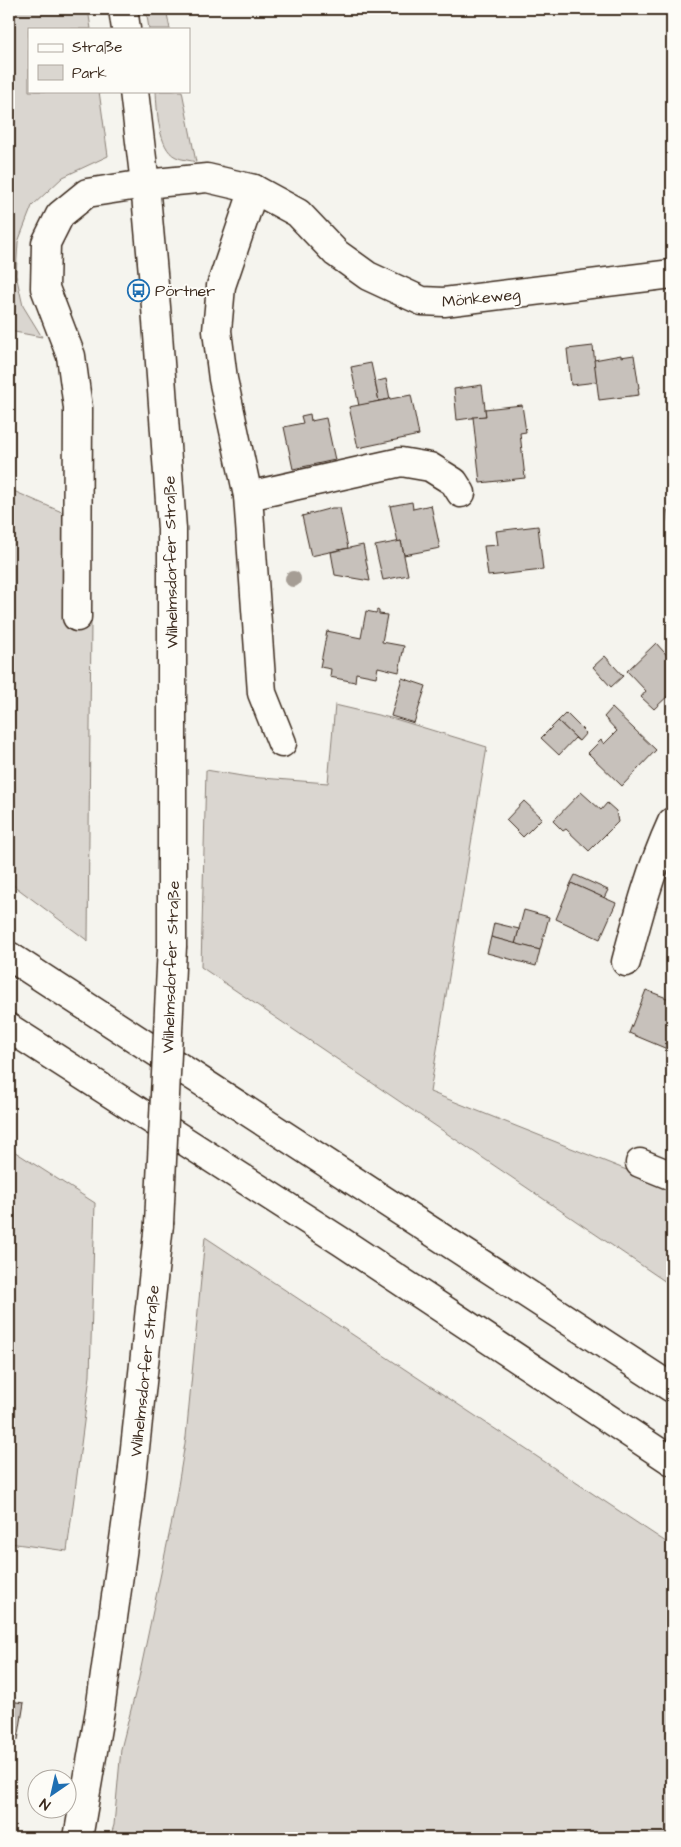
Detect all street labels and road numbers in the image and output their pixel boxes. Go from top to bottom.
street label: Mönkeweg [441,283,521,314]
street label: Wilhelmsdorfer Straße [158,475,184,649]
street label: Wilhelmsdorfer Straße [157,880,185,1054]
street label: Wilhelmsdorfer Straße [125,1284,165,1458]

